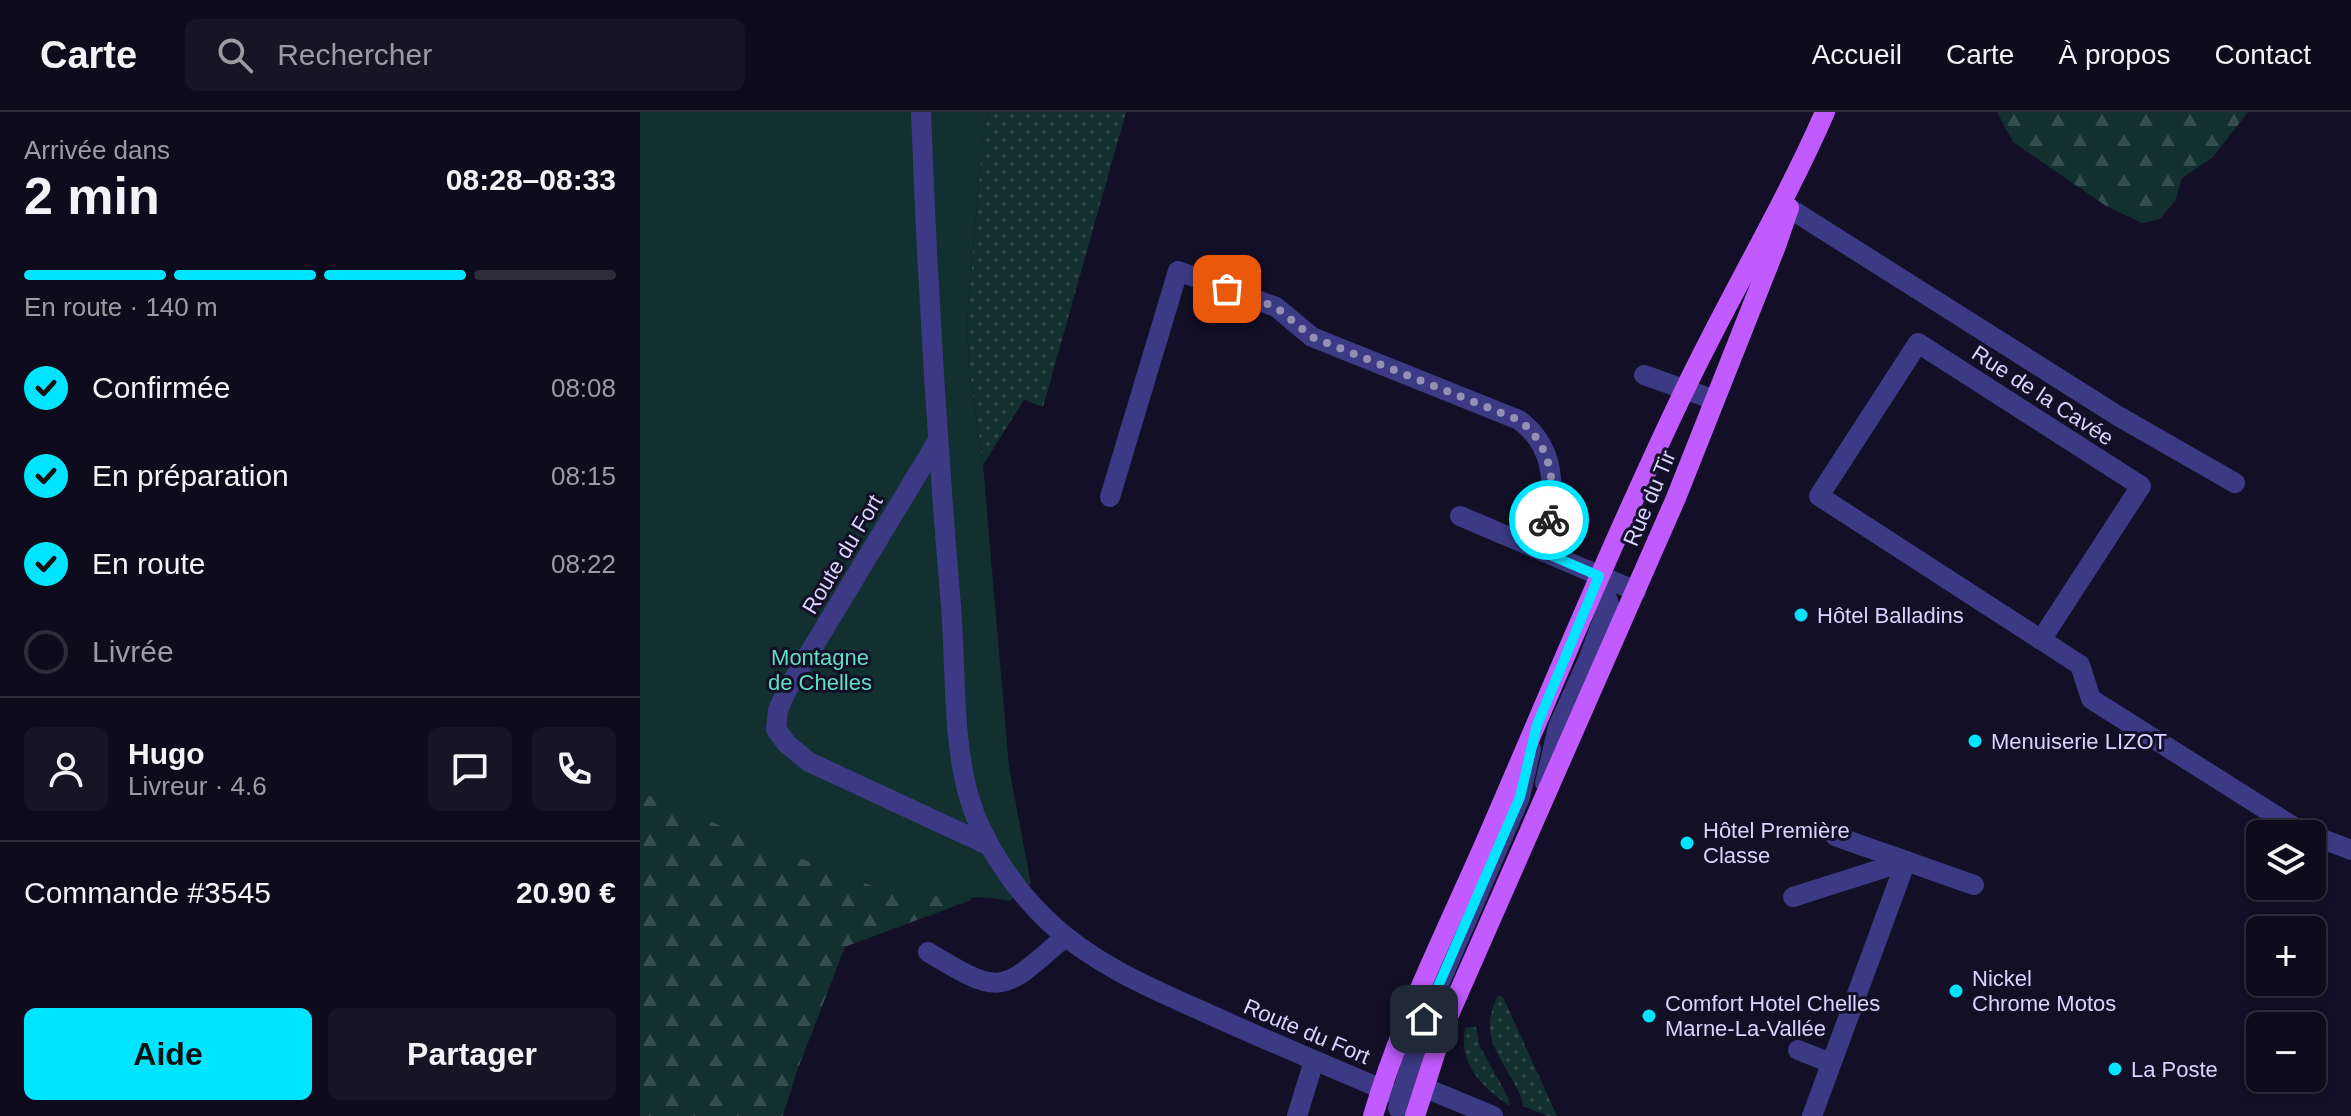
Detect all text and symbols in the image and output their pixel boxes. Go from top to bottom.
search box [185,19,745,91]
icon: search [213,33,257,77]
text: Carte [40,34,137,76]
text: Rechercher [277,38,432,71]
text: Accueil [1812,39,1902,70]
text: Carte [1946,39,2014,70]
text: À propos [2058,39,2171,70]
text: Contact [2215,39,2311,70]
text: Arrivée dans [24,135,170,165]
text: 08:28–08:33 [446,163,616,196]
text: 2 min [24,167,160,225]
pin [1193,255,1261,323]
icon: bag [1205,267,1249,311]
text: En route · 140 m [24,292,218,322]
street label: Rue de la Cavée [1967,340,2118,451]
icon: check [24,366,68,410]
text: Confirmée [92,371,230,404]
text: 08:08 [551,373,616,403]
street label: Rue du Tir [1618,447,1681,550]
icon: check [24,454,68,498]
text: En préparation [92,459,289,492]
text: 08:15 [551,461,616,491]
courier [1509,480,1589,560]
street label: Route du Fort [797,490,888,618]
icon: bike [1527,498,1571,542]
icon: check [24,542,68,586]
text: En route [92,547,205,580]
text: 08:22 [551,549,616,579]
place label: Hôtel Balladins [1817,603,1964,628]
marker: Hôtel Balladins [1792,606,1810,624]
text: Livrée [92,635,174,668]
park label: Montagne de Chelles [768,645,872,695]
button: person [24,727,108,811]
button: chat [428,727,512,811]
button: phone [532,727,616,811]
place label: Menuiserie LIZOT [1991,729,2167,754]
marker: Menuiserie LIZOT [1966,732,1984,750]
text: Hugo [128,737,205,770]
text: Livreur · 4.6 [128,771,267,801]
place label: Hôtel Première Classe [1703,818,1850,868]
map controls [2246,820,2326,1092]
button: layers [2246,820,2326,900]
marker: Hôtel Première Classe [1678,834,1696,852]
text: Commande #3545 [24,876,271,909]
text: 20.90 € [516,876,616,909]
button: + [2246,916,2326,996]
place label: Nickel Chrome Motos [1972,966,2116,1016]
marker: Nickel Chrome Motos [1947,982,1965,1000]
pin [1390,985,1458,1053]
place label: Comfort Hotel Chelles Marne-La-Vallée [1665,991,1880,1041]
street label: Route du Fort [1240,994,1374,1069]
icon: home [1402,997,1446,1041]
marker: Comfort Hotel Chelles Marne-La-Vallée [1640,1007,1658,1025]
button: Aide [24,1008,312,1100]
button: Partager [328,1008,616,1100]
button: − [2246,1012,2326,1092]
place label: La Poste [2131,1057,2218,1082]
marker: La Poste [2106,1060,2124,1078]

